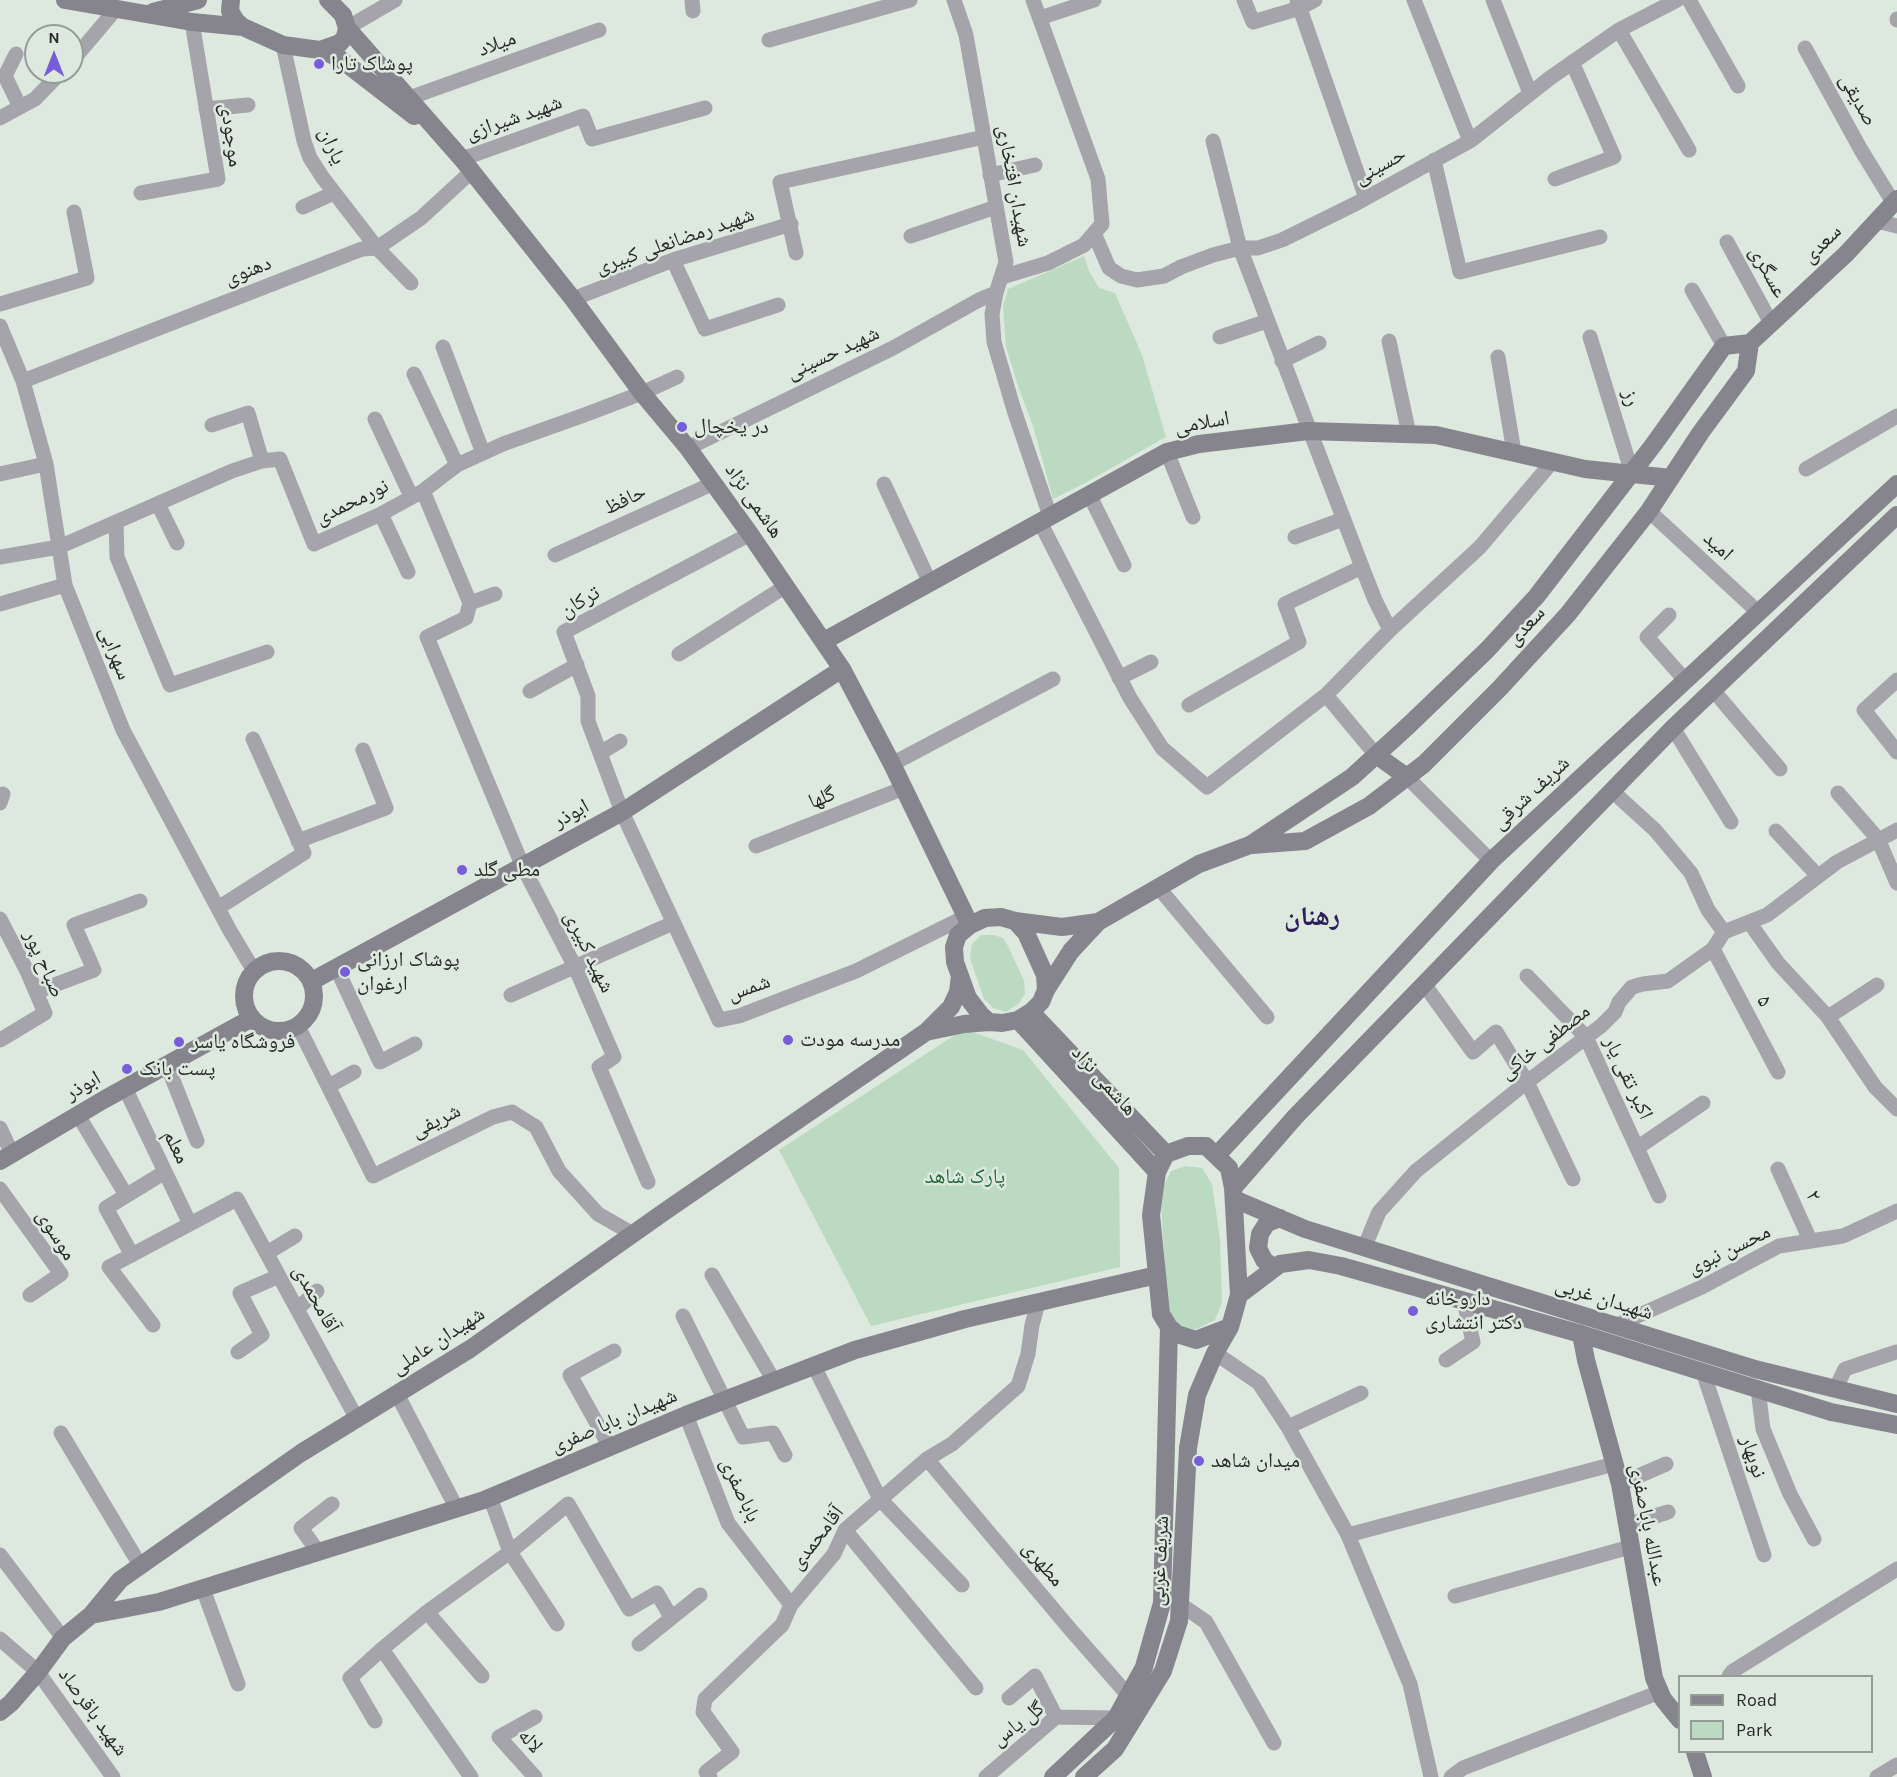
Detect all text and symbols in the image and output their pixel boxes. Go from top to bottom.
north arrow [24,24,84,84]
street label: میلاد [475,26,519,62]
text: N [48,28,60,47]
place label: پوشاک تارا [331,51,413,77]
marker: پوشاک تارا [312,57,326,71]
street label: صدیقی [1833,69,1883,131]
street label: شهید شیرازی [462,90,566,146]
street label: موجودی [214,101,248,169]
street label: شهیدان افتخاری [991,123,1037,249]
street label: یاران [313,124,351,168]
street label: حسینی [1350,142,1410,190]
street label: شهید رمضانعلی کبیری [592,202,758,280]
street label: سعدی [1797,219,1847,269]
street label: عسگری [1743,242,1793,302]
street label: دهنوی [221,251,275,291]
street label: شهید حسینی [782,321,884,385]
street label: رز [1617,387,1645,409]
street label: اسلامی [1172,406,1232,440]
place label: در یخچال [694,414,769,440]
marker: در یخچال [675,420,689,434]
street label: هاشمی نژاد [719,459,789,543]
street label: نورمحمدی [311,473,393,531]
street label: حافظ [600,479,650,521]
street label: امید [1698,526,1738,566]
street label: ترکان [556,580,604,624]
street label: سعدی [1501,601,1551,651]
street label: سهرابی [93,623,137,683]
street label: شریف شرقی [1487,751,1575,835]
street label: گلها [805,781,839,815]
street label: ابوذر [549,794,593,834]
place label: مطی گلد [474,857,540,883]
marker: مطی گلد [455,863,469,877]
district label: رهنان [1284,901,1340,933]
street label: شهید کبیری [558,907,620,997]
street label: صباح پور [18,926,70,1002]
place label: پوشاک ارزانی ارغوان [357,947,460,997]
marker: پوشاک ارزانی ارغوان [338,965,352,979]
street label: شمس [724,969,774,1007]
street label: ۵ [1751,991,1777,1011]
street label: مصطفی خاکی [1495,999,1595,1085]
place label: مدرسه مودت [800,1027,900,1053]
place label: فروشگاه یاسر [191,1029,295,1055]
street label: اکبر تقی یار [1598,1032,1658,1124]
marker: مدرسه مودت [781,1033,795,1047]
marker: فروشگاه یاسر [172,1035,186,1049]
street label: هاشمی نژاد [1066,1041,1142,1121]
place label: پست بانک [139,1056,215,1082]
marker: پست بانک [120,1062,134,1076]
street label: ابوذر [61,1066,105,1106]
street label: شریفی [407,1098,465,1144]
street label: معلم [157,1126,195,1168]
park label: پارک شاهد [925,1164,1005,1190]
street label: ۲ [1800,1187,1826,1205]
street label: موسوی [30,1205,82,1265]
street label: محسن نبوی [1683,1219,1775,1281]
street label: آقامحمدی [287,1260,345,1338]
street label: شهیدان غربی [1552,1272,1656,1326]
place label: داروخانه دکتر انتشاری [1425,1286,1522,1336]
street label: شهیدان عاملی [386,1301,490,1381]
marker: داروخانه دکتر انتشاری [1406,1304,1420,1318]
street label: شهیدان بابا صفری [547,1383,681,1459]
street label: نوبهار [1734,1433,1772,1481]
place label: میدان شاهد [1211,1448,1300,1474]
street label: باباصفری [714,1454,766,1526]
marker: میدان شاهد [1192,1454,1206,1468]
street label: عبدالله باباصفری [1624,1462,1672,1588]
street label: آقامحمدی [784,1501,850,1575]
street label: شریف غربی [1145,1515,1175,1607]
street label: مطهری [1017,1536,1069,1592]
street label: شهید باقرصاد [52,1663,134,1761]
legend [1678,1675,1873,1753]
text: Road [1736,1689,1777,1711]
street label: گل یاس [986,1696,1050,1752]
text: Park [1736,1719,1773,1741]
street label: لاله [512,1723,548,1759]

